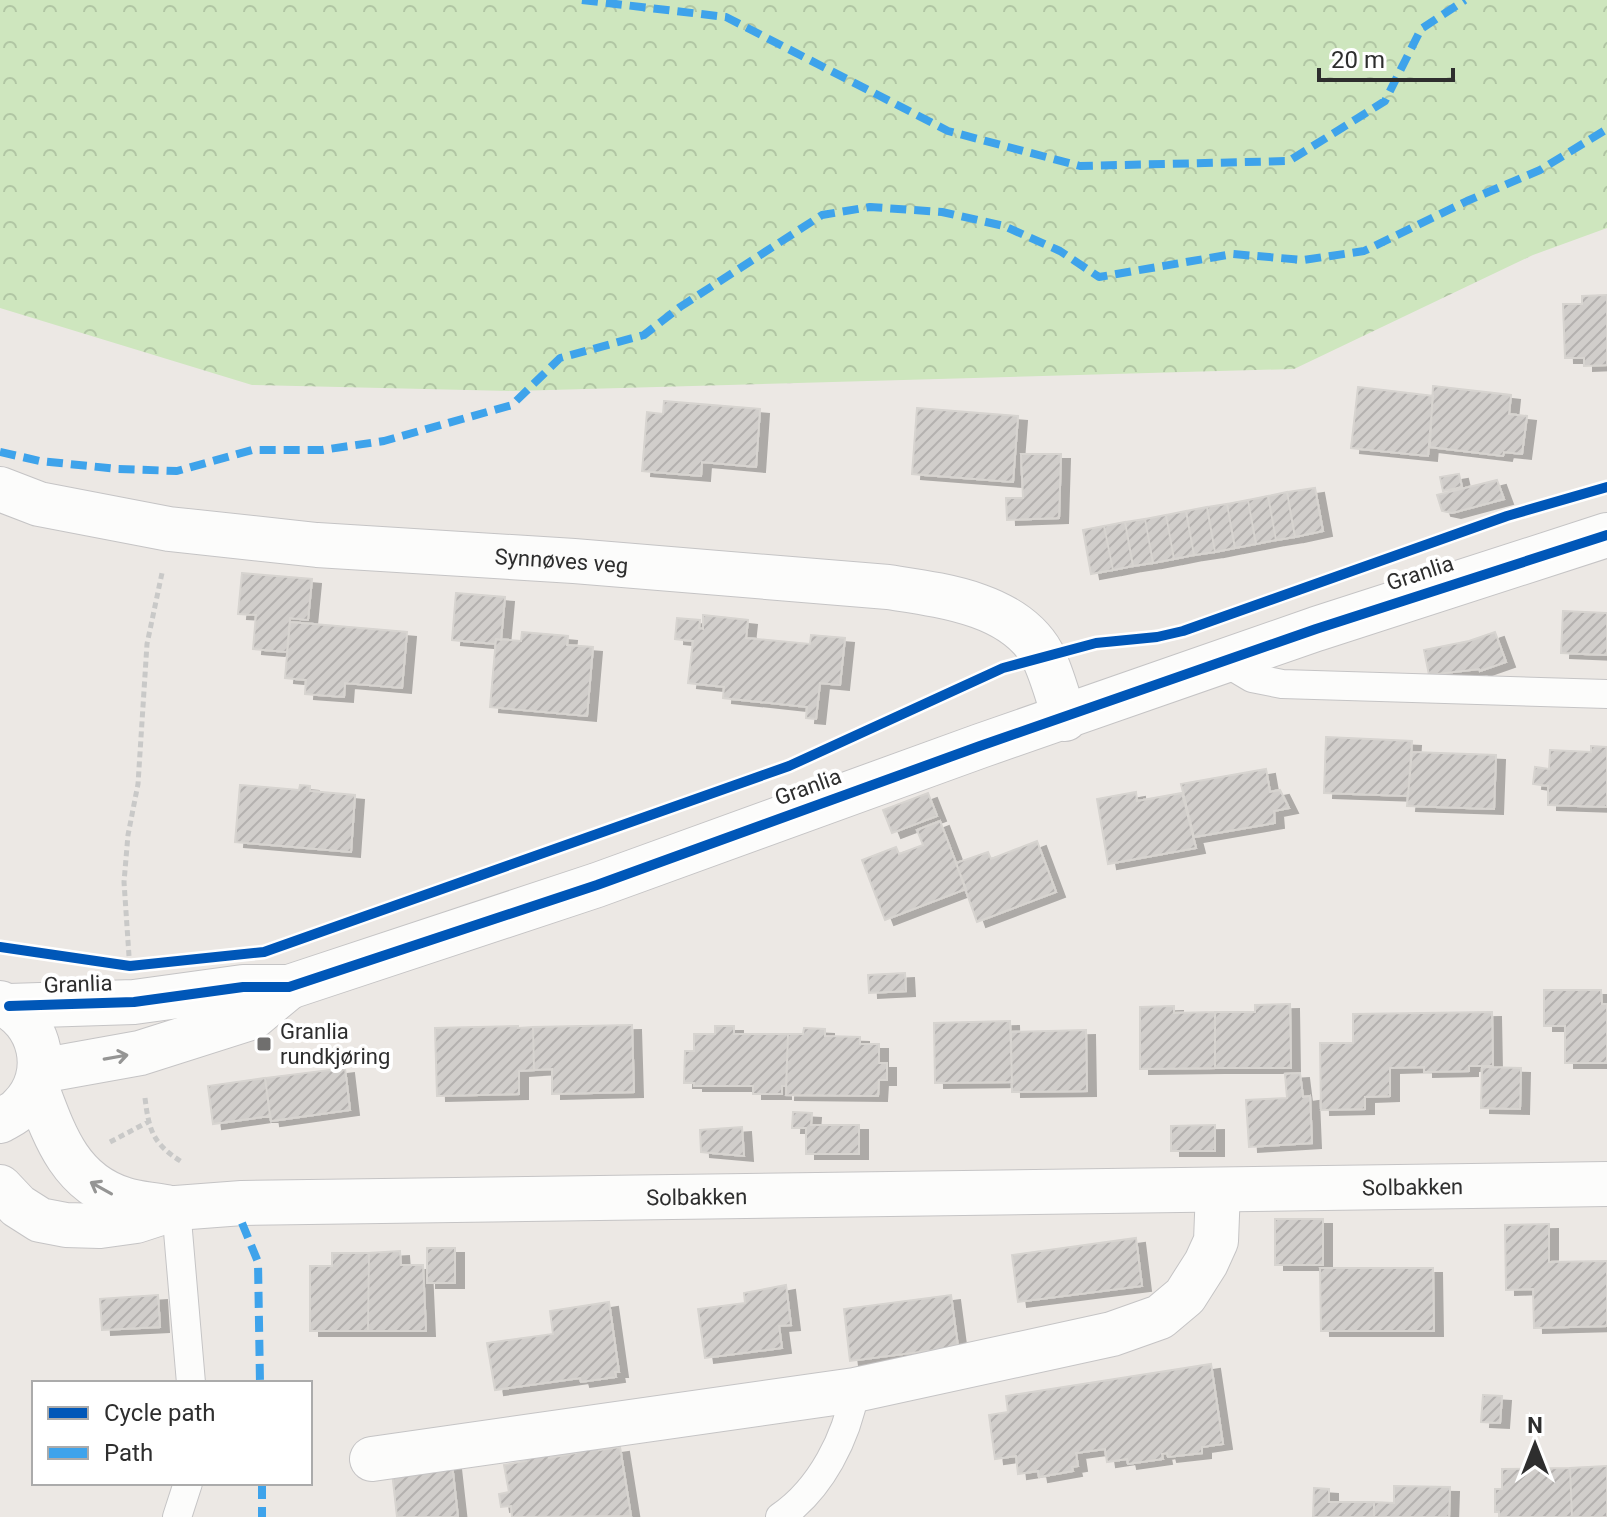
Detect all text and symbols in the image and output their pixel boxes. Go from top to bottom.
scale bar [1319,32,1453,82]
text: 20 m [1331,46,1385,74]
street label: Synnøves veg [494,544,629,578]
street label: Granlia [1383,550,1457,596]
street label: Granlia [771,763,845,811]
street label: Granlia [43,970,113,998]
place label: Granlia rundkjøring [280,1019,390,1069]
marker: Granlia rundkjøring [255,1035,273,1053]
one-way arrow [103,1048,129,1063]
street label: Solbakken [1362,1174,1463,1200]
one-way arrow [90,1180,113,1196]
street label: Solbakken [646,1183,747,1210]
legend [32,1381,312,1485]
text: Cycle path [104,1399,216,1427]
north arrow [1495,1405,1575,1485]
text: N [1527,1413,1543,1438]
text: Path [104,1439,153,1467]

